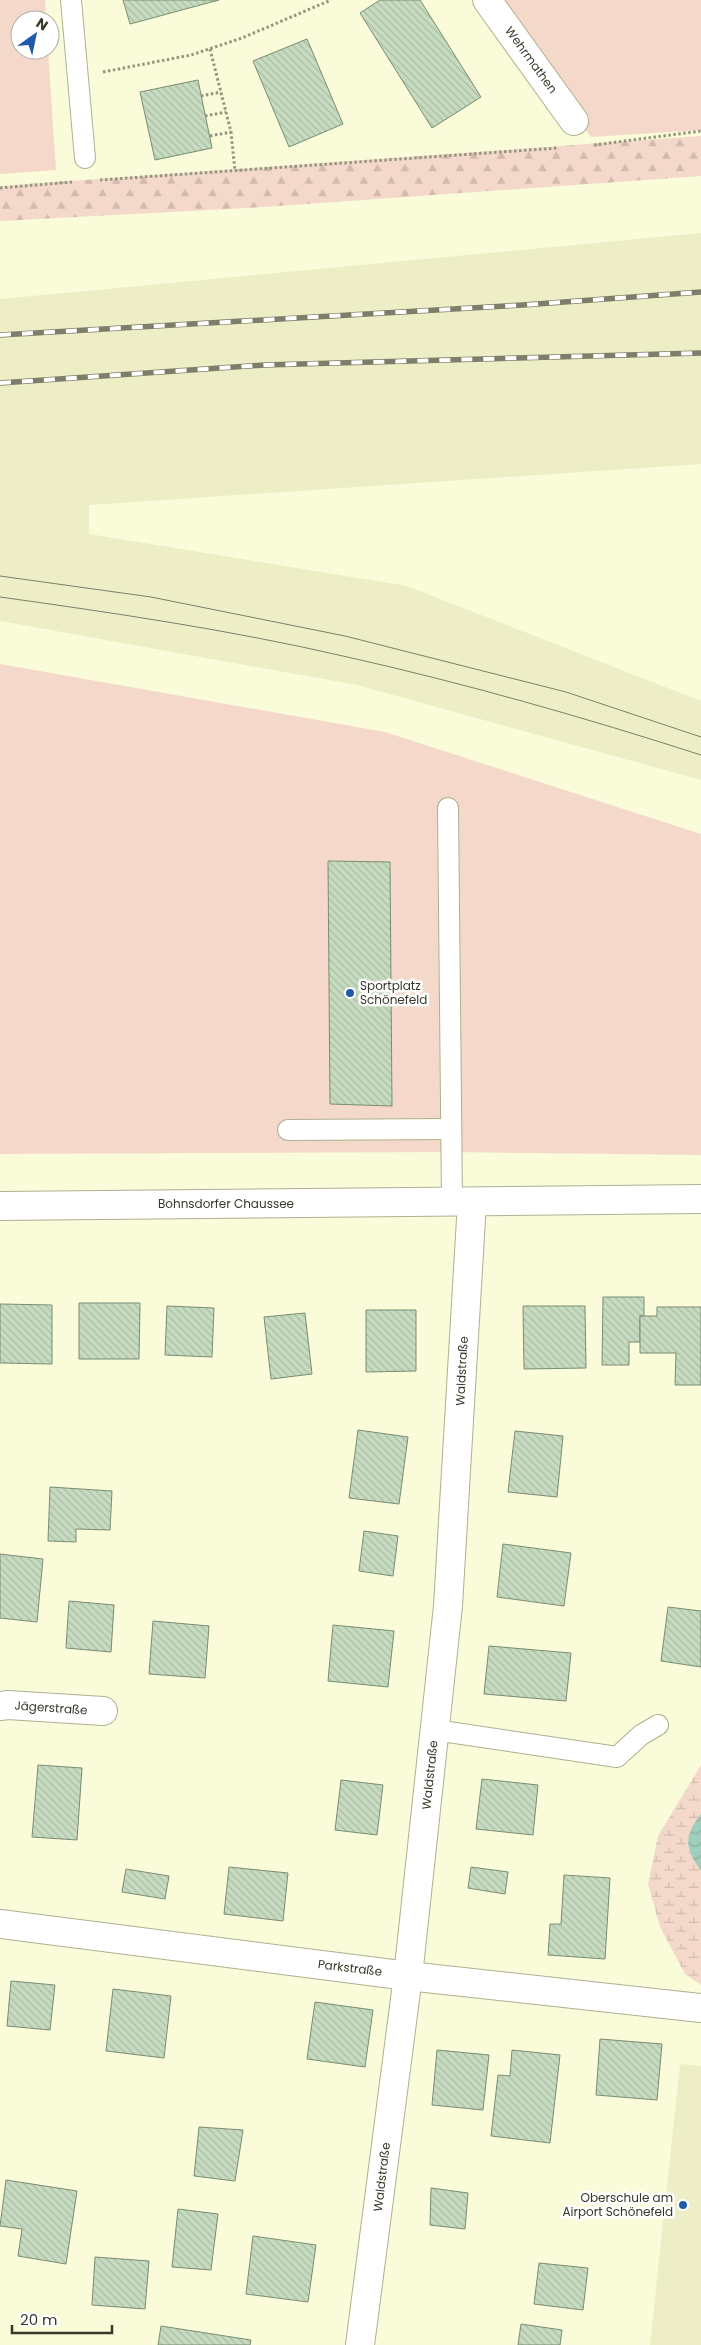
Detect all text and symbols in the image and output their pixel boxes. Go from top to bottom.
north arrow [10,10,60,60]
text: N [32,13,52,35]
street label: Wehrmathen [501,23,561,97]
place label: Sportplatz Schönefeld [360,977,427,1008]
marker: Sportplatz Schönefeld [344,987,356,999]
street label: Bohnsdorfer Chaussee [158,1195,294,1212]
street label: Waldstraße [451,1336,472,1406]
street label: Jägerstraße [14,1696,88,1719]
street label: Waldstraße [417,1739,442,1811]
street label: Parkstraße [317,1955,383,1980]
street label: Waldstraße [369,2141,394,2213]
place label: Oberschule am Airport Schönefeld [562,2189,673,2220]
marker: Oberschule am Airport Schönefeld [677,2199,689,2211]
scale bar [12,2302,112,2334]
text: 20 m [20,2309,58,2330]

